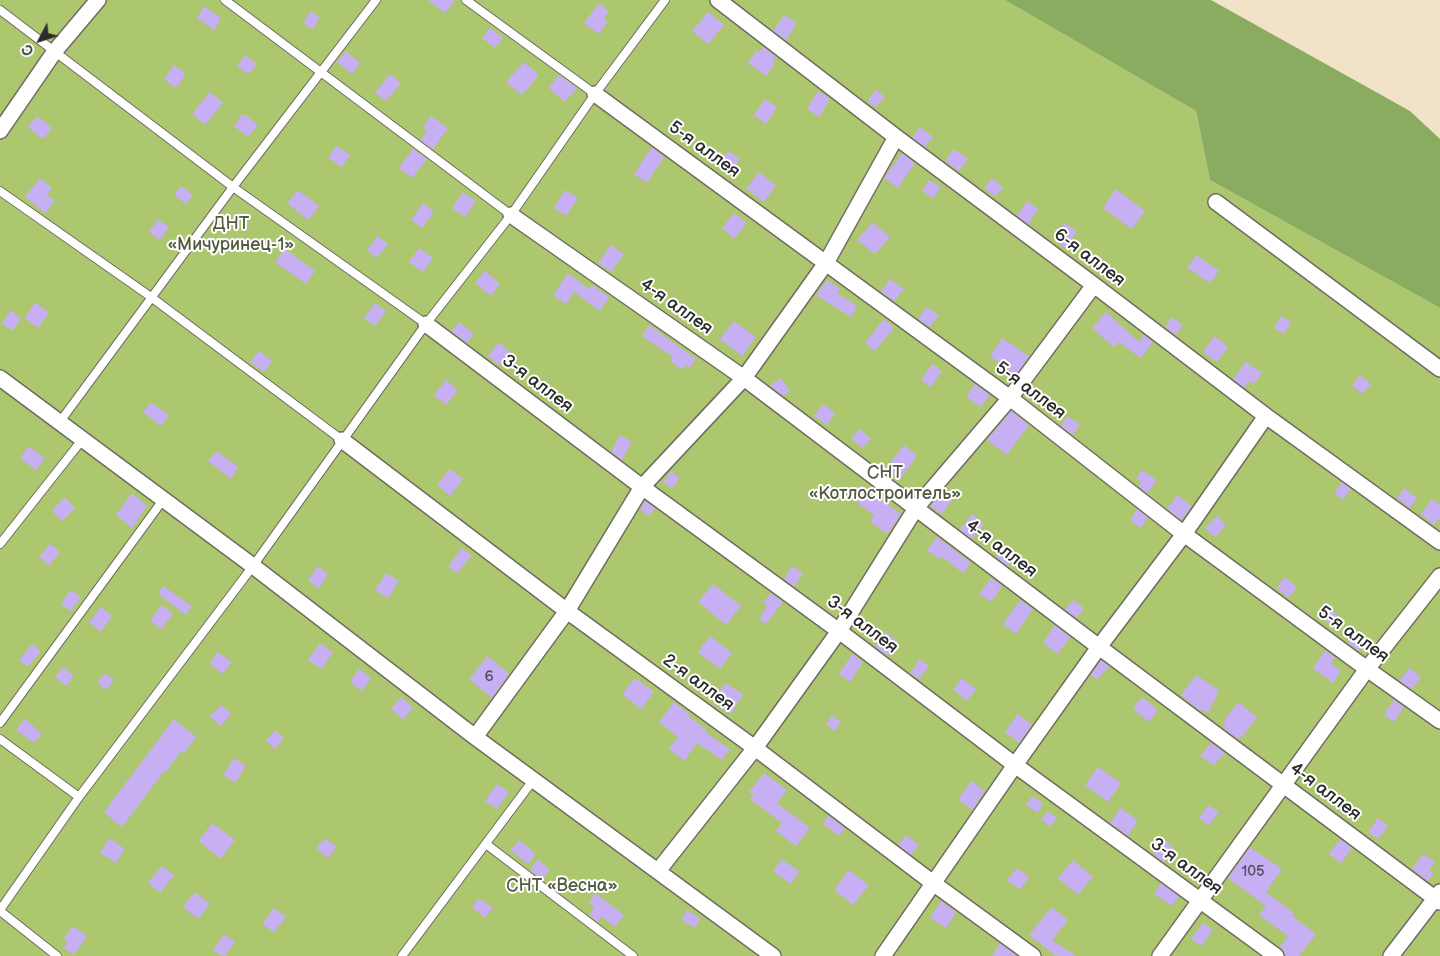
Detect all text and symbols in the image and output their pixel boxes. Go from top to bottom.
north arrow [15,15,65,65]
text: С [18,41,38,59]
street label: 5-я аллея [664,117,744,183]
park label: ДНТ «Мичуринец-1» [168,213,294,255]
street label: 6-я аллея [1049,224,1129,292]
street label: 4-я аллея [636,274,716,340]
street label: 3-я аллея [497,350,577,418]
street label: 5-я аллея [990,357,1070,425]
park label: СНТ «Котлостроитель» [809,462,961,504]
street label: 4-я аллея [961,515,1041,583]
street label: 3-я аллея [822,591,902,659]
street label: 5-я аллея [1313,602,1393,668]
street label: 2-я аллея [658,650,738,716]
house number: 6 [484,668,494,686]
street label: 4-я аллея [1285,758,1365,826]
street label: 3-я аллея [1146,834,1226,900]
house number: 105 [1241,863,1265,881]
park label: СНТ «Весна» [506,875,618,897]

